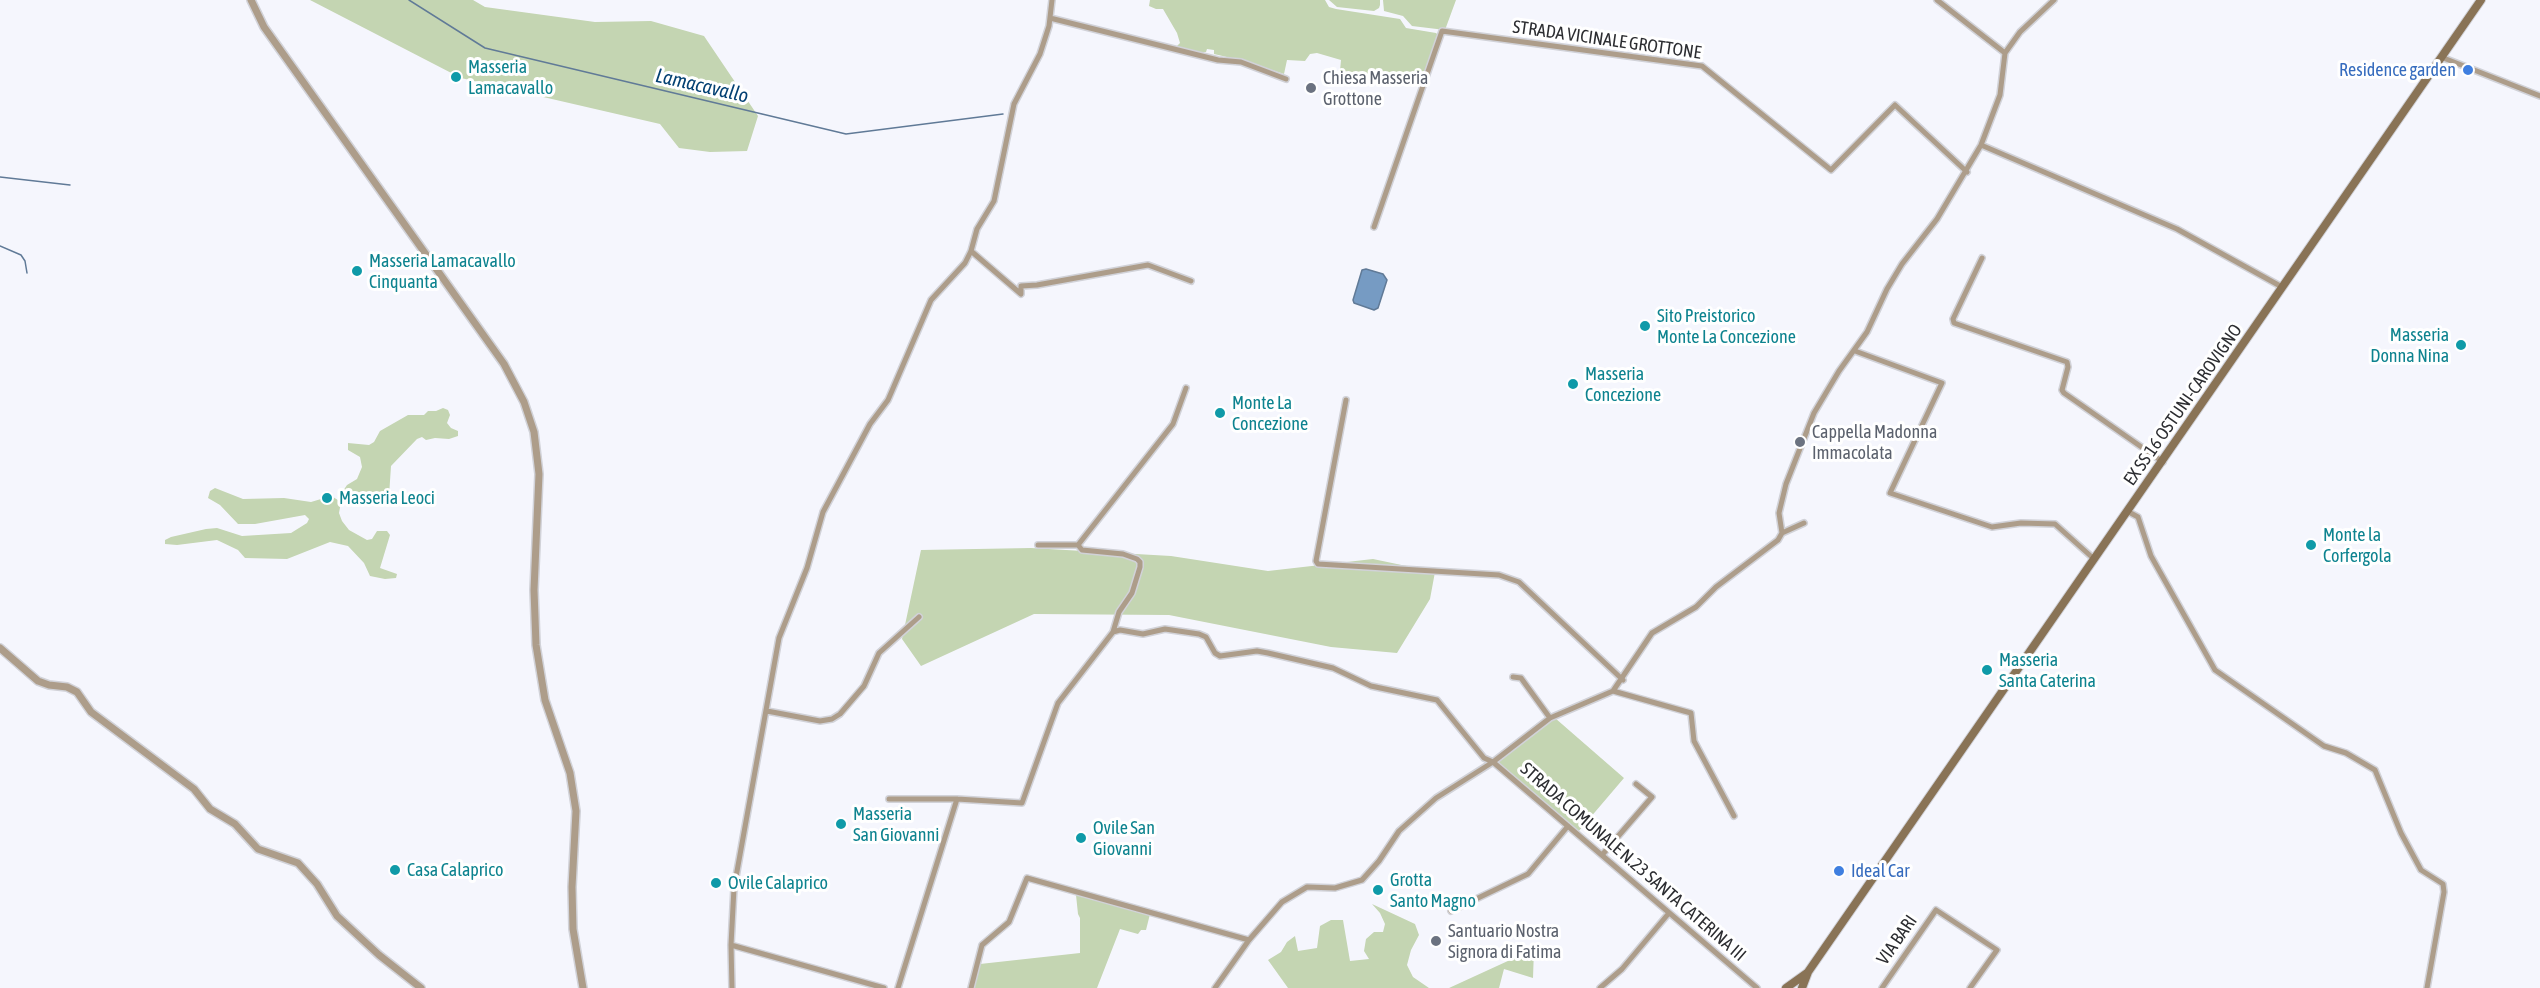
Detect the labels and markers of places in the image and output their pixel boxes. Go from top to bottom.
place label: Masseria Lamacavallo [468,56,553,98]
place label: Residence garden [2339,59,2456,81]
marker: Residence garden [2461,63,2475,77]
place label: Chiesa Masseria Grottone [1323,67,1428,110]
marker: Masseria Lamacavallo [449,70,463,84]
marker: Chiesa Masseria Grottone [1304,81,1318,95]
place label: Masseria Lamacavallo Cinquanta [369,250,516,292]
marker: Masseria Lamacavallo Cinquanta [350,264,364,278]
place label: Sito Preistorico Monte La Concezione [1657,305,1796,348]
marker: Sito Preistorico Monte La Concezione [1638,319,1652,333]
place label: Masseria Donna Nina [2370,324,2449,366]
marker: Masseria Donna Nina [2454,338,2468,352]
place label: Masseria Concezione [1585,363,1661,406]
marker: Masseria Concezione [1566,377,1580,391]
place label: Monte La Concezione [1232,392,1308,434]
marker: Monte La Concezione [1213,406,1227,420]
place label: Cappella Madonna Immacolata [1812,421,1937,464]
marker: Cappella Madonna Immacolata [1793,435,1807,449]
place label: Masseria Leoci [339,487,435,509]
marker: Masseria Leoci [320,491,334,505]
place label: Monte la Corfergola [2323,524,2392,566]
marker: Monte la Corfergola [2304,538,2318,552]
place label: Masseria Santa Caterina [1999,649,2096,692]
marker: Masseria Santa Caterina [1980,663,1994,677]
place label: Masseria San Giovanni [853,803,939,846]
marker: Masseria San Giovanni [834,817,848,831]
place label: Ovile San Giovanni [1093,817,1155,860]
marker: Ovile San Giovanni [1074,831,1088,845]
place label: Casa Calaprico [407,859,503,881]
place label: Ideal Car [1851,860,1910,882]
marker: Casa Calaprico [388,863,402,877]
marker: Ideal Car [1832,864,1846,878]
place label: Grotta Santo Magno [1390,869,1476,912]
place label: Ovile Calaprico [728,872,828,894]
marker: Ovile Calaprico [709,876,723,890]
marker: Grotta Santo Magno [1371,883,1385,897]
place label: Santuario Nostra Signora di Fatima [1448,920,1561,962]
marker: Santuario Nostra Signora di Fatima [1429,934,1443,948]

